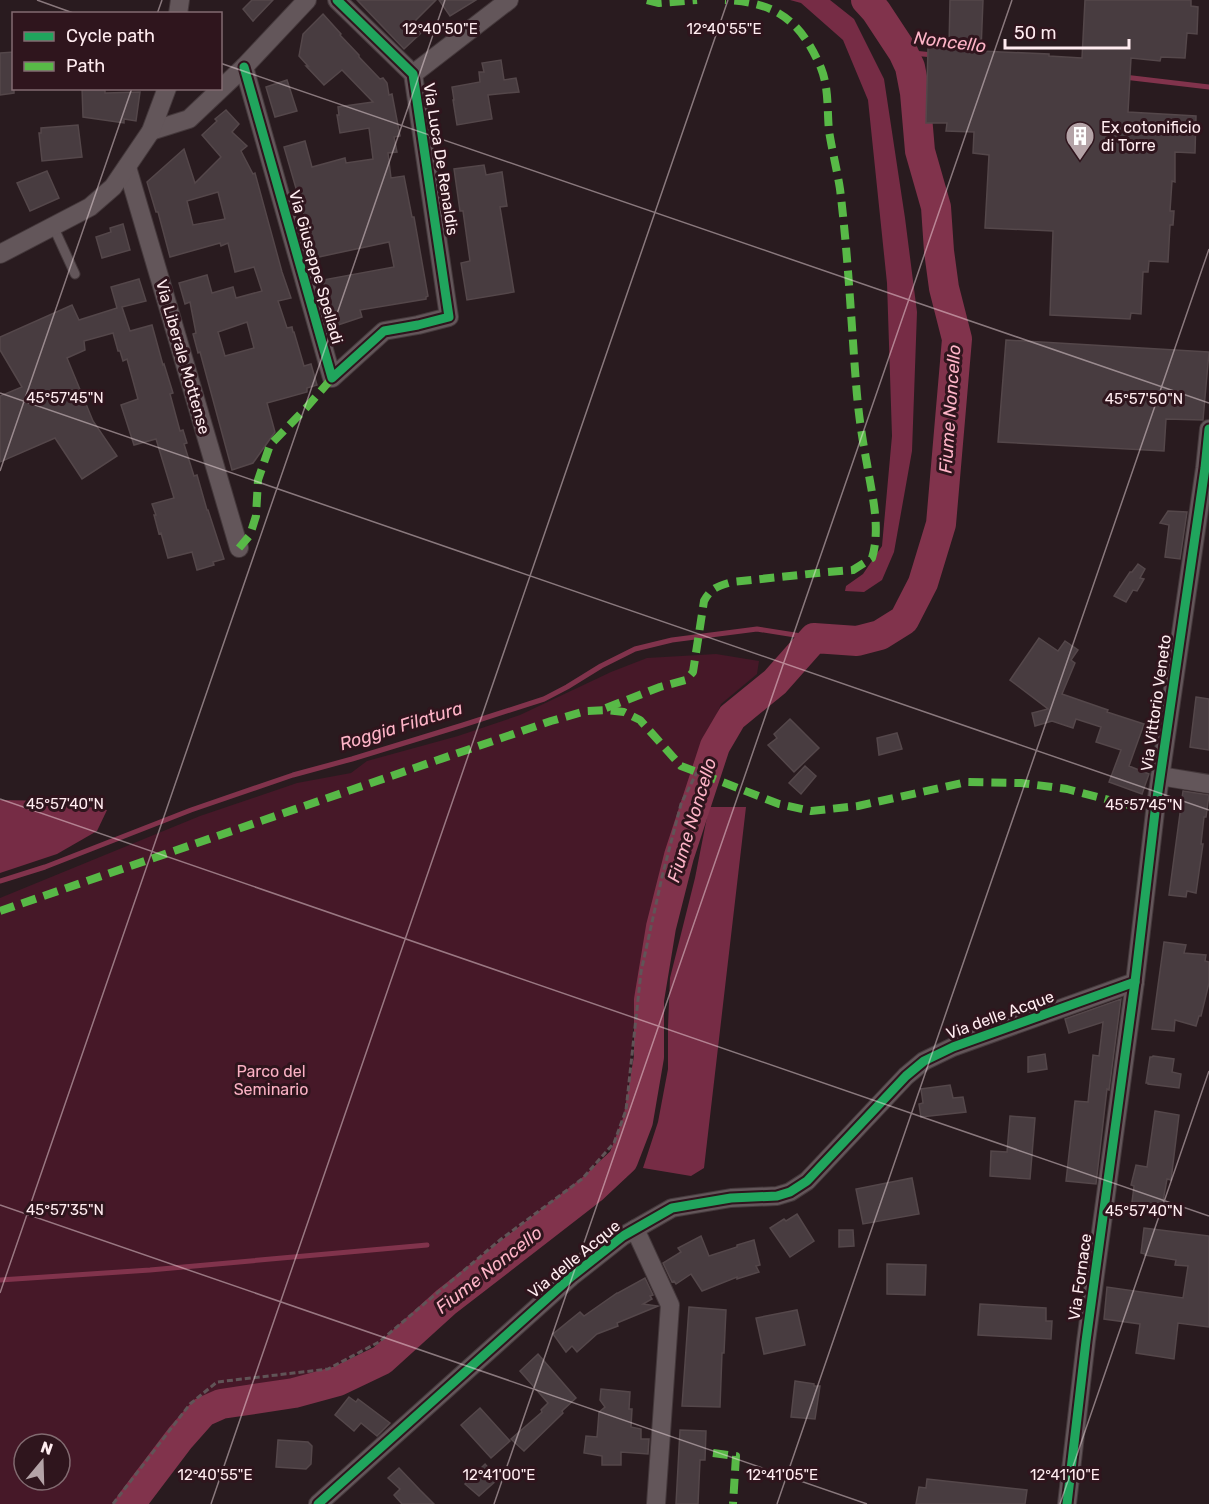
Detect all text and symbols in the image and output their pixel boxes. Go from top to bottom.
legend [12,12,222,90]
scale bar [1005,12,1130,50]
text: 12°40'50"E [402,20,478,38]
text: 12°40'55"E [686,20,762,38]
text: 50 m [1014,22,1057,44]
text: Cycle path [66,25,155,47]
water label: Noncello [913,27,987,57]
text: Path [66,55,105,77]
street label: Via Luca De Renaldis [420,81,462,237]
place label: Ex cotonificio di Torre [1101,118,1201,155]
building icon: Ex cotonificio di Torre [1064,120,1096,162]
street label: Via Giuseppe Spelladi [285,188,347,346]
street label: Via Liberale Mottense [152,277,214,437]
water label: Fiume Noncello [935,344,965,474]
text: 45°57'45"N [26,389,104,407]
text: 45°57'50"N [1105,390,1183,408]
street label: Via Vittorio Veneto [1137,633,1175,773]
water label: Roggia Filatura [337,697,466,755]
water label: Fiume Noncello [663,755,721,885]
text: 45°57'40"N [26,795,104,813]
text: 45°57'45"N [1105,796,1183,814]
street label: Via delle Acque [943,987,1057,1043]
park label: Parco del Seminario [234,1062,308,1099]
text: 45°57'35"N [26,1201,104,1219]
text: 45°57'40"N [1105,1202,1183,1220]
street label: Via delle Acque [524,1216,624,1302]
water label: Fiume Noncello [431,1222,547,1318]
street label: Via Fornace [1064,1232,1096,1322]
north arrow [12,1432,72,1492]
text: N [38,1437,55,1459]
text: 12°40'55"E [177,1466,253,1484]
text: 12°41'00"E [463,1466,535,1484]
text: 12°41'05"E [746,1466,818,1484]
text: 12°41'10"E [1030,1466,1100,1484]

